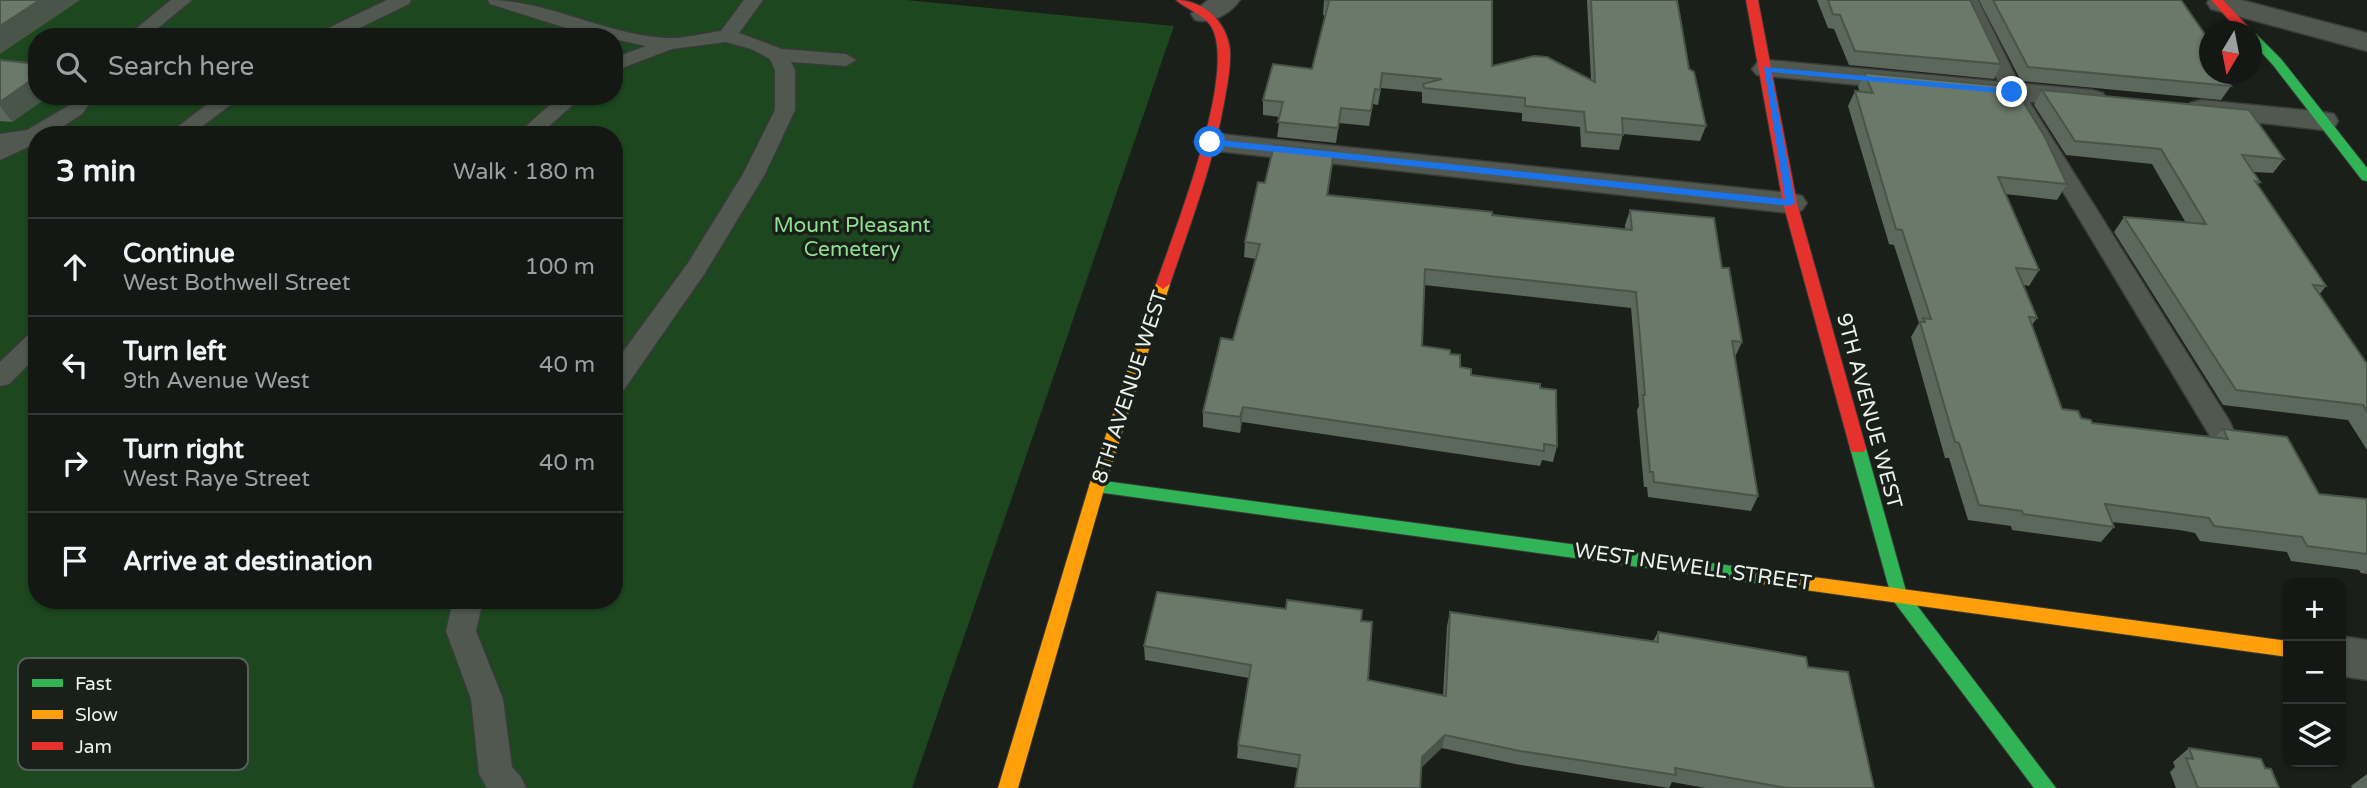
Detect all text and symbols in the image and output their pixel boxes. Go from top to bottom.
north arrow [2199,21,2262,84]
search box [28,28,623,105]
icon: search [52,48,90,86]
text: Search here [108,51,254,82]
route end [1996,76,2027,107]
route start [1194,126,1225,157]
text: 3 min [56,153,136,190]
text: Walk · 180 m [453,158,595,186]
park label: Mount Pleasant Cemetery [774,213,930,262]
text: Continue [123,238,235,269]
icon: ahead [56,248,94,286]
text: 100 m [525,253,595,281]
text: West Bothwell Street [123,269,351,297]
street label: 8TH AVENUE WEST [1087,287,1173,487]
street label: 9TH AVENUE WEST [1831,311,1907,512]
text: Turn left [123,336,226,367]
icon: left [56,346,94,384]
text: 40 m [539,351,595,379]
text: 9th Avenue West [123,367,309,395]
text: Turn right [123,434,244,465]
icon: right [56,444,94,482]
text: 40 m [539,449,595,477]
text: West Raye Street [123,465,310,493]
street label: WEST NEWELL STREET [1573,538,1813,596]
icon: arrive [56,542,94,580]
text: Arrive at destination [123,546,373,577]
map controls [2283,578,2346,767]
button: + [2283,578,2346,641]
button: − [2283,641,2346,704]
legend [18,658,248,770]
text: Fast [75,673,112,695]
text: Slow [75,704,118,726]
button: layers [2283,704,2346,767]
text: Jam [75,736,112,758]

